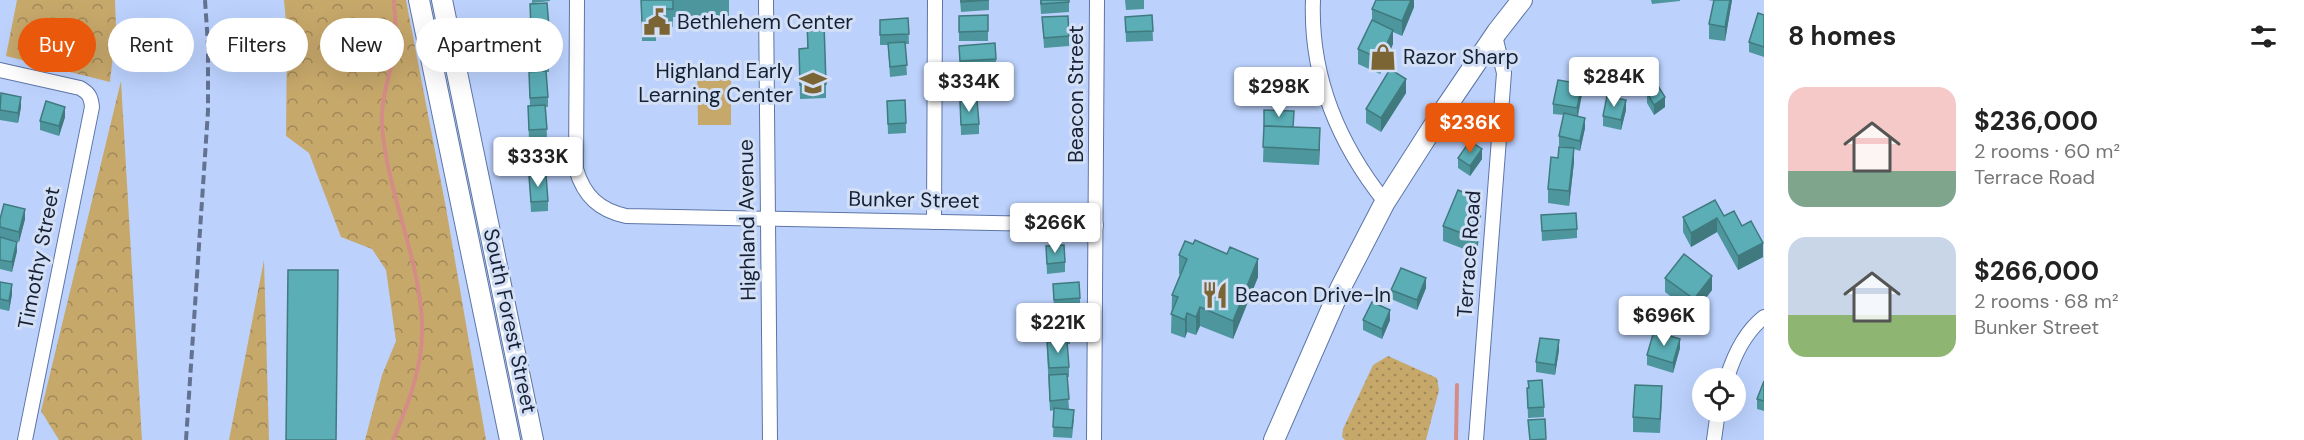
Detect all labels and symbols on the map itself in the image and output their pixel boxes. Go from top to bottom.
public building icon: Bethlehem Center [642,7,672,37]
place label: Bethlehem Center [677,8,853,36]
street label: Beacon Street [1062,25,1090,163]
shop icon: Razor Sharp [1368,42,1398,72]
place label: Razor Sharp [1403,43,1519,71]
place label: Highland Early Learning Center [638,57,793,109]
pin: $284K [1572,57,1656,108]
pin: $334K [927,62,1011,113]
pin: $298K [1237,67,1321,118]
school or university icon: Highland Early Learning Center [798,68,828,98]
pin: $236K [1428,103,1512,154]
pin: $333K [496,137,580,188]
street label: Highland Avenue [732,139,762,301]
street label: Timothy Street [11,184,67,332]
street label: Bunker Street [848,185,980,215]
street label: Terrace Road [1451,190,1487,318]
pin: $266K [1013,203,1097,254]
street label: South Forest Street [477,226,543,416]
restaurant icon: Beacon Drive-In [1200,280,1230,310]
place label: Beacon Drive-In [1235,281,1391,309]
pin: $696K [1622,296,1706,347]
pin: $221K [1016,303,1100,354]

